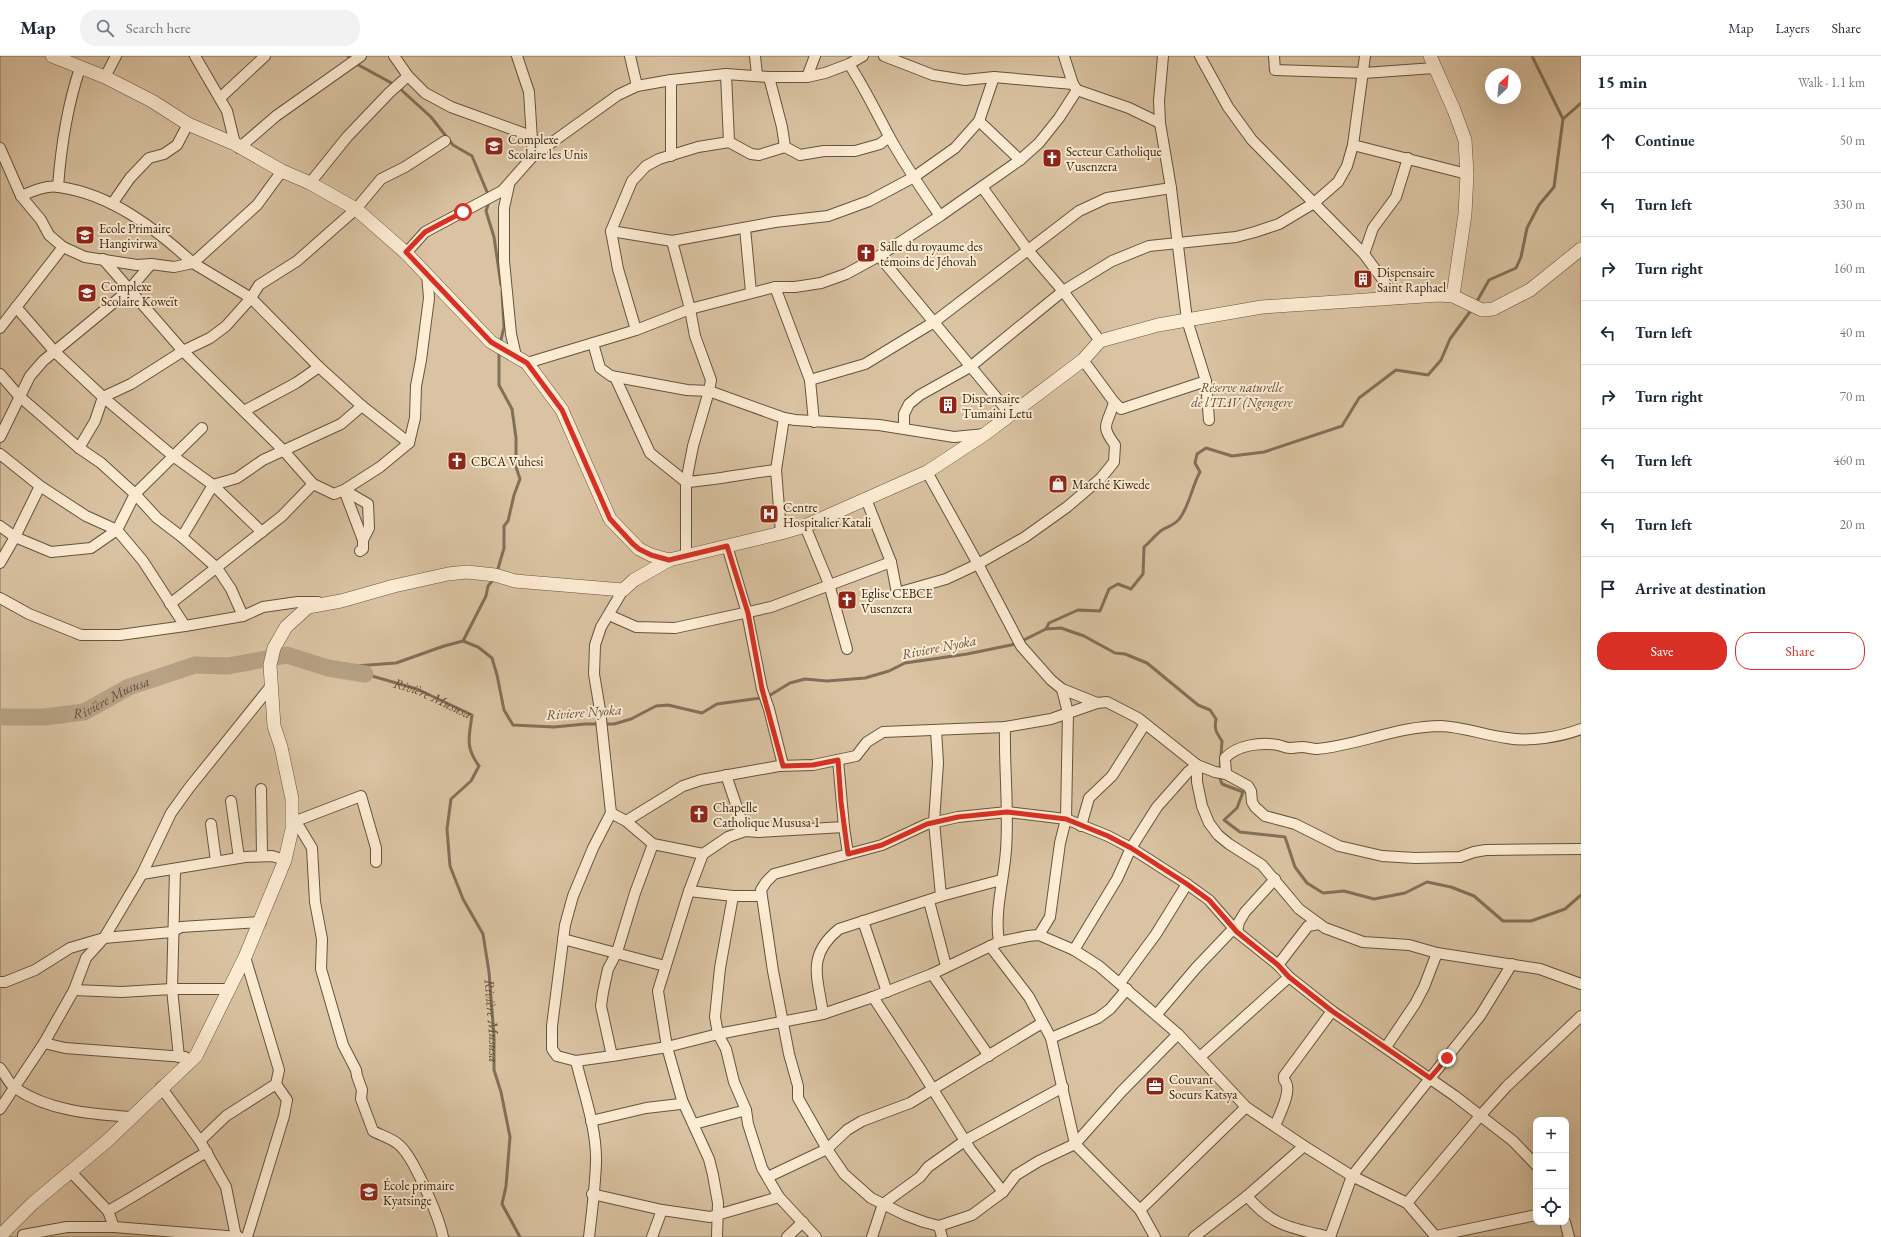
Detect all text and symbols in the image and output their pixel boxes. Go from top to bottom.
search box [80,10,360,46]
text: Map [20,15,56,40]
icon: search [94,17,116,39]
text: Search here [126,18,191,37]
text: Map [1728,19,1753,37]
text: Layers [1775,19,1810,37]
text: Share [1832,19,1861,37]
north arrow [1485,68,1521,104]
text: 15 min [1597,71,1647,93]
text: Walk · 1.1 km [1798,74,1865,91]
icon: ahead [1597,130,1619,152]
place label: Complexe Scolaire les Unis [508,131,588,163]
text: Continue [1635,131,1695,150]
text: 50 m [1840,132,1865,149]
school or university icon: Complexe Scolaire les Unis [483,135,505,157]
place label: Secteur Catholique Vusenzera [1066,143,1162,175]
church icon: Secteur Catholique Vusenzera [1041,147,1063,169]
icon: left [1597,194,1619,216]
text: Turn left [1635,195,1692,214]
text: 330 m [1834,196,1865,213]
route start [454,203,472,221]
place label: Ecole Primaire Hangivirwa [99,220,171,252]
school or university icon: Ecole Primaire Hangivirwa [74,224,96,246]
place label: Salle du royaume des témoins de Jéhovah [880,238,983,270]
church icon: Salle du royaume des témoins de Jéhovah [855,242,877,264]
icon: right [1597,258,1619,280]
text: Turn right [1635,259,1703,278]
text: 160 m [1834,260,1865,277]
place label: Dispensaire Saint Raphael [1377,264,1446,296]
building icon: Dispensaire Saint Raphael [1352,268,1374,290]
place label: Complexe Scolaire Koweït [101,278,178,310]
school or university icon: Complexe Scolaire Koweït [76,282,98,304]
icon: left [1597,322,1619,344]
text: Turn left [1635,323,1692,342]
text: 40 m [1840,324,1865,341]
park label: Réserve naturelle de l'ITAV (Ngengere [1191,379,1293,411]
icon: right [1597,386,1619,408]
text: Turn right [1635,387,1703,406]
text: 70 m [1840,388,1865,405]
place label: Dispensaire Tumaini Letu [962,390,1032,422]
building icon: Dispensaire Tumaini Letu [937,394,959,416]
church icon: CBCA Vuhesi [446,450,468,472]
icon: left [1597,450,1619,472]
text: Turn left [1635,451,1692,470]
text: 460 m [1834,452,1865,469]
place label: CBCA Vuhesi [471,453,543,470]
shop icon: Marché Kiwede [1047,473,1069,495]
place label: Marché Kiwede [1072,476,1150,493]
place label: Centre Hospitalier Katali [783,499,871,531]
hospital icon: Centre Hospitalier Katali [758,503,780,525]
icon: left [1597,514,1619,536]
text: Turn left [1635,515,1692,534]
text: 20 m [1840,516,1865,533]
icon: arrive [1597,578,1619,600]
text: Arrive at destination [1635,579,1766,598]
place label: Eglise CEBCE Vusenzera [861,585,933,617]
church icon: Eglise CEBCE Vusenzera [836,589,858,611]
water label: Riviere Nyoka [900,631,978,663]
button: Save [1597,632,1727,670]
button: Share [1735,632,1865,670]
water label: Rivière Mususa [72,672,152,722]
water label: Rivière Mususa [391,674,475,723]
water label: Riviere Nyoka [546,700,623,724]
place label: Chapelle Catholique Mususa 1 [713,799,820,831]
church icon: Chapelle Catholique Mususa 1 [688,803,710,825]
water label: Rivière Mususa [481,978,503,1063]
route end [1438,1049,1456,1067]
place label: Couvant Soeurs Katsya [1169,1071,1238,1103]
office icon: Couvant Soeurs Katsya [1144,1075,1166,1097]
map controls [1533,1117,1569,1225]
button: + [1533,1117,1569,1153]
button: − [1533,1153,1569,1189]
place label: École primaire Kyatsinge [383,1177,454,1209]
school or university icon: École primaire Kyatsinge [358,1181,380,1203]
button: locate [1533,1189,1569,1225]

